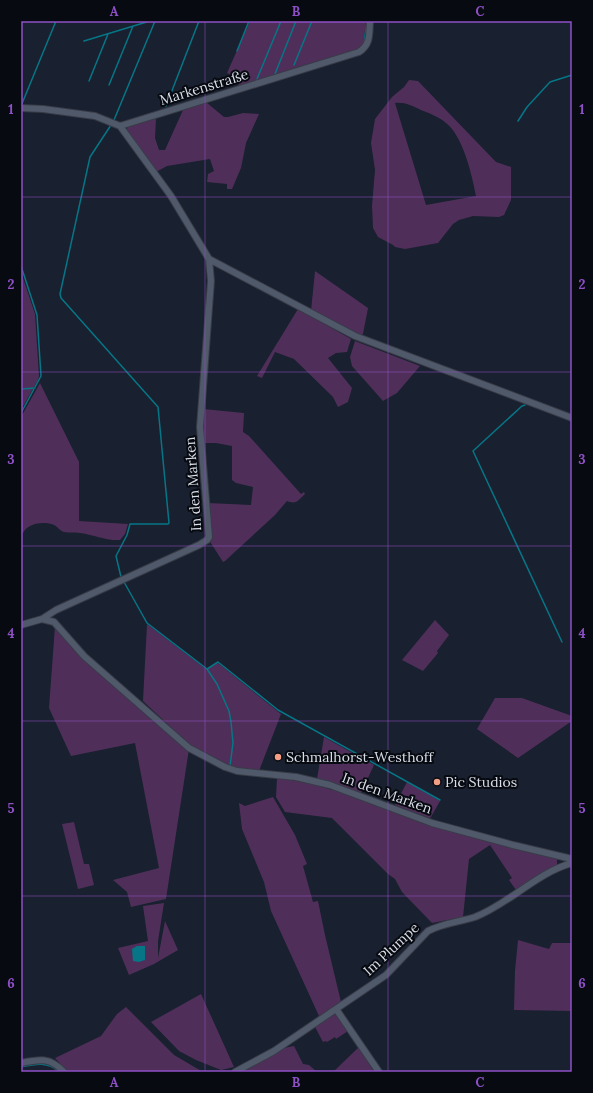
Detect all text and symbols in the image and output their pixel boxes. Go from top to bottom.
text: A [110,3,119,20]
text: B [292,3,301,20]
text: C [476,3,485,20]
street label: Markenstraße [157,65,251,109]
text: 1 [8,101,14,118]
text: 1 [579,101,585,118]
text: 2 [8,276,15,293]
text: 2 [579,276,586,293]
street label: In den Marken [181,436,205,532]
text: 3 [7,451,15,468]
text: 3 [578,451,586,468]
text: 4 [7,625,15,642]
text: 4 [578,625,586,642]
place label: Schmalhorst-Westhoff [286,748,435,766]
marker: Schmalhorst-Westhoff [273,752,283,762]
street label: In den Marken [340,768,435,818]
place label: Pic Studios [445,773,517,791]
marker: Pic Studios [432,777,442,787]
text: 5 [7,800,15,817]
text: 5 [578,800,586,817]
street label: Im Plumpe [359,918,423,979]
text: 6 [7,975,15,992]
text: 6 [578,975,586,992]
text: A [110,1074,119,1091]
text: B [292,1074,301,1091]
text: C [476,1074,485,1091]

